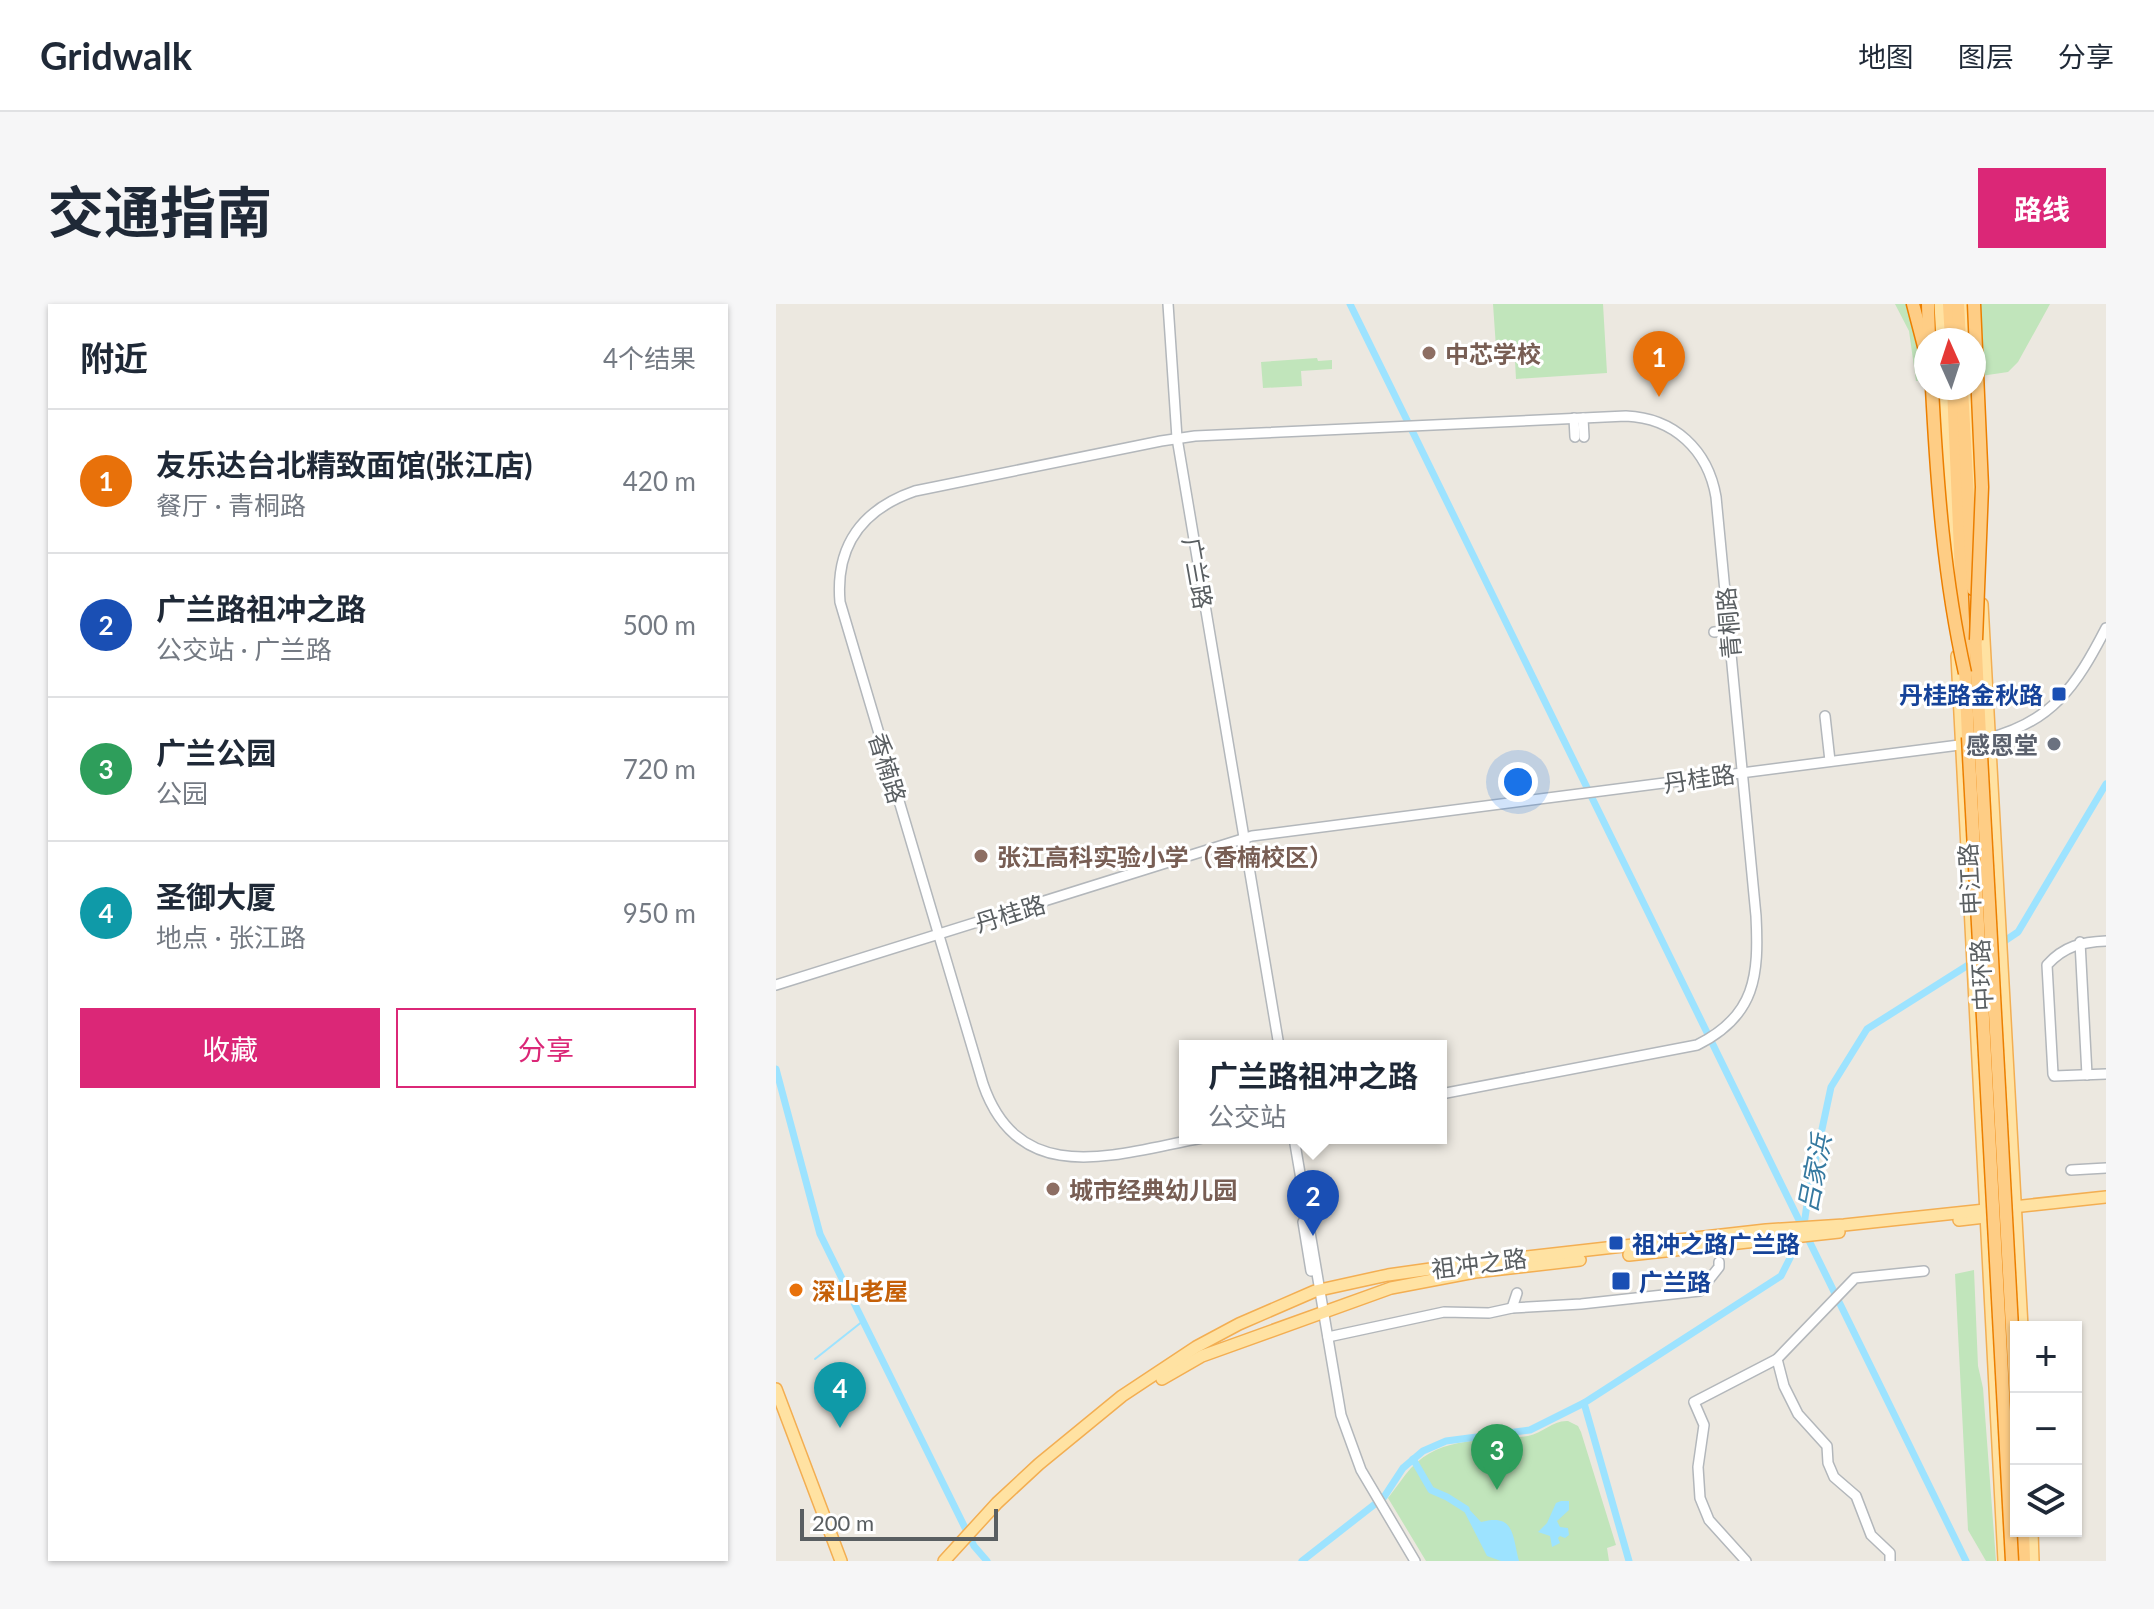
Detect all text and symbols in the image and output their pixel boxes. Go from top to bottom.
text: Gridwalk [40,32,192,78]
text: 地图 [1858,39,1914,73]
text: 图层 [1958,39,2014,73]
text: 分享 [2058,39,2114,73]
button: 路线 [1978,168,2106,248]
text: 交通指南 [48,178,272,245]
north arrow [1914,328,1986,400]
pin: 1 [1633,331,1685,397]
text: 附近 [80,337,148,378]
place label: 中芯学校 [1445,339,1541,368]
text: 4个结果 [603,342,696,374]
marker: 中芯学校 [1420,344,1438,362]
text: 友乐达台北精致面馆(张江店) [156,446,532,482]
text: 1 [98,465,114,497]
text: 420 m [623,465,696,497]
text: 餐厅 · 青桐路 [156,489,306,521]
street label: 广兰路 [1177,535,1219,611]
street label: 青桐路 [1710,586,1746,660]
text: 广兰路祖冲之路 [156,590,366,626]
text: 2 [98,609,114,641]
text: 500 m [623,609,696,641]
text: 公交站 · 广兰路 [156,633,332,665]
place label: 丹桂路金秋路 [1899,680,2043,709]
marker: 丹桂路金秋路 [2050,685,2068,703]
street label: 香楠路 [864,729,912,807]
place label: 感恩堂 [1966,730,2038,759]
text: 广兰公园 [156,734,276,770]
marker: 感恩堂 [2045,735,2063,753]
text: 3 [98,753,114,785]
text: 720 m [623,753,696,785]
street label: 丹桂路 [1661,759,1737,797]
your location [1498,762,1538,802]
text: 公园 [156,777,208,809]
place label: 张江高科实验小学（香楠校区） [997,842,1333,871]
street label: 申江路 [1953,842,1985,916]
marker: 张江高科实验小学（香楠校区） [972,847,990,865]
text: 圣御大厦 [156,878,276,914]
street label: 丹桂路 [971,889,1049,937]
text: 4 [98,897,114,929]
text: 950 m [623,897,696,929]
text: 地点 · 张江路 [156,921,306,953]
street label: 中环路 [1965,938,1997,1012]
button: 收藏 [80,1008,380,1088]
button: 分享 [396,1008,696,1088]
popup [1179,1040,1447,1144]
text: 广兰路祖冲之路 [1208,1057,1418,1093]
text: 公交站 [1208,1100,1286,1132]
water label: 吕家浜 [1791,1130,1838,1214]
pin: 2 [1287,1170,1339,1236]
place label: 城市经典幼儿园 [1069,1175,1237,1204]
marker: 城市经典幼儿园 [1044,1180,1062,1198]
place label: 祖冲之路广兰路 [1632,1229,1800,1258]
marker: 祖冲之路广兰路 [1607,1234,1625,1252]
street label: 祖冲之路 [1430,1243,1528,1283]
place label: 广兰路 [1639,1267,1711,1296]
marker: 广兰路 [1610,1270,1632,1292]
place label: 深山老屋 [812,1276,908,1305]
marker: 深山老屋 [787,1281,805,1299]
map controls [2010,1321,2082,1537]
button: + [2010,1321,2082,1393]
pin: 4 [814,1362,866,1428]
button: − [2010,1393,2082,1465]
pin: 3 [1471,1424,1523,1490]
button: layers [2010,1465,2082,1537]
scale bar [800,1505,998,1541]
text: 200 m [812,1509,874,1536]

